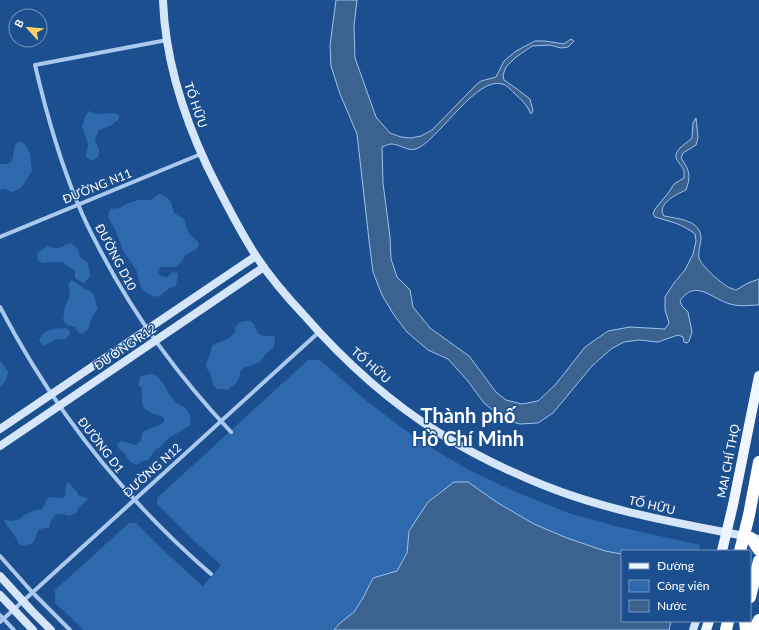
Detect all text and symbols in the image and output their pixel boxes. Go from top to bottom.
north arrow [8,8,48,48]
text: B [11,17,26,29]
street label: TỐ HỮU [181,80,211,130]
street label: ĐƯỜNG N11 [60,165,134,207]
street label: ĐƯỜNG D10 [92,221,140,293]
street label: ĐƯỜNG R12 [91,321,159,373]
street label: TỐ HỮU [348,344,394,386]
district label: Thành phố Hồ Chí Minh [412,403,524,450]
street label: ĐƯỜNG D1 [75,414,127,476]
street label: MAI CHÍ THỌ [714,422,743,499]
street label: ĐƯỜNG N12 [120,440,184,500]
street label: TỐ HỮU [627,492,677,518]
legend [621,550,751,622]
text: Đường [657,558,694,573]
text: Công viên [657,578,710,593]
text: Nước [657,598,687,613]

